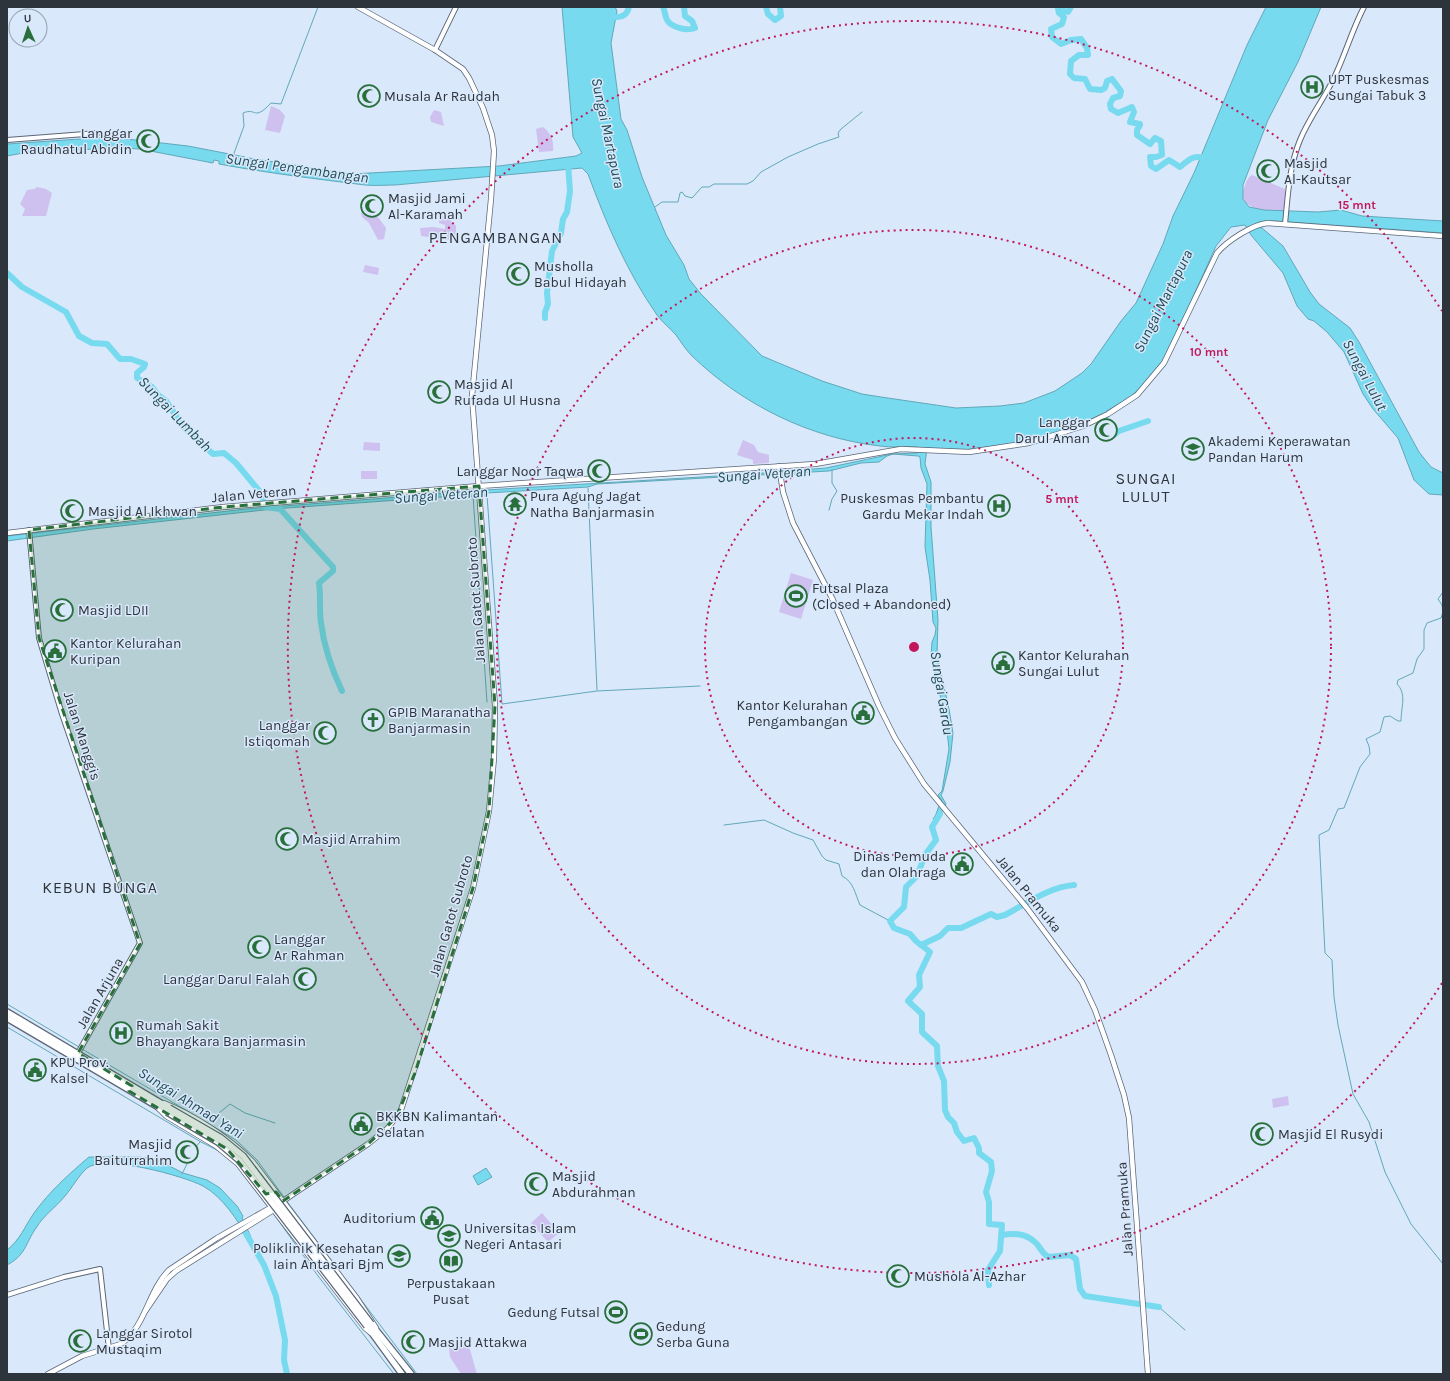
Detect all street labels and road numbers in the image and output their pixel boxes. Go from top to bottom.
street label: Jalan Veteran [211,482,297,506]
street label: Jalan Gatot Subroto [463,537,489,663]
street label: Jalan Manggis [60,690,104,782]
street label: Jalan Pramuka [993,852,1065,936]
street label: Jalan Gatot Subroto [425,853,477,979]
street label: Jalan Arjuna [73,955,127,1031]
street label: Jalan Pramuka [1113,1161,1137,1257]

